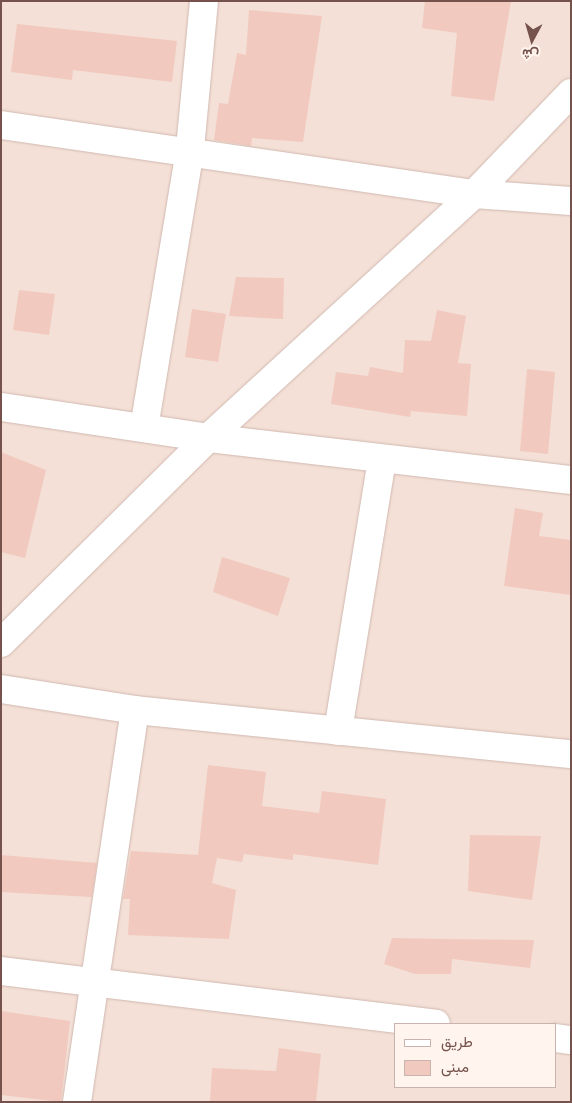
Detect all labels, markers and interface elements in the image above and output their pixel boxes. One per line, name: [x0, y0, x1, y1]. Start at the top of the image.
north arrow: [507, 15, 557, 65]
text: ش: [521, 45, 540, 66]
legend: [394, 1023, 557, 1088]
text: طريق: [441, 1031, 473, 1051]
text: مبنى: [441, 1056, 469, 1076]

